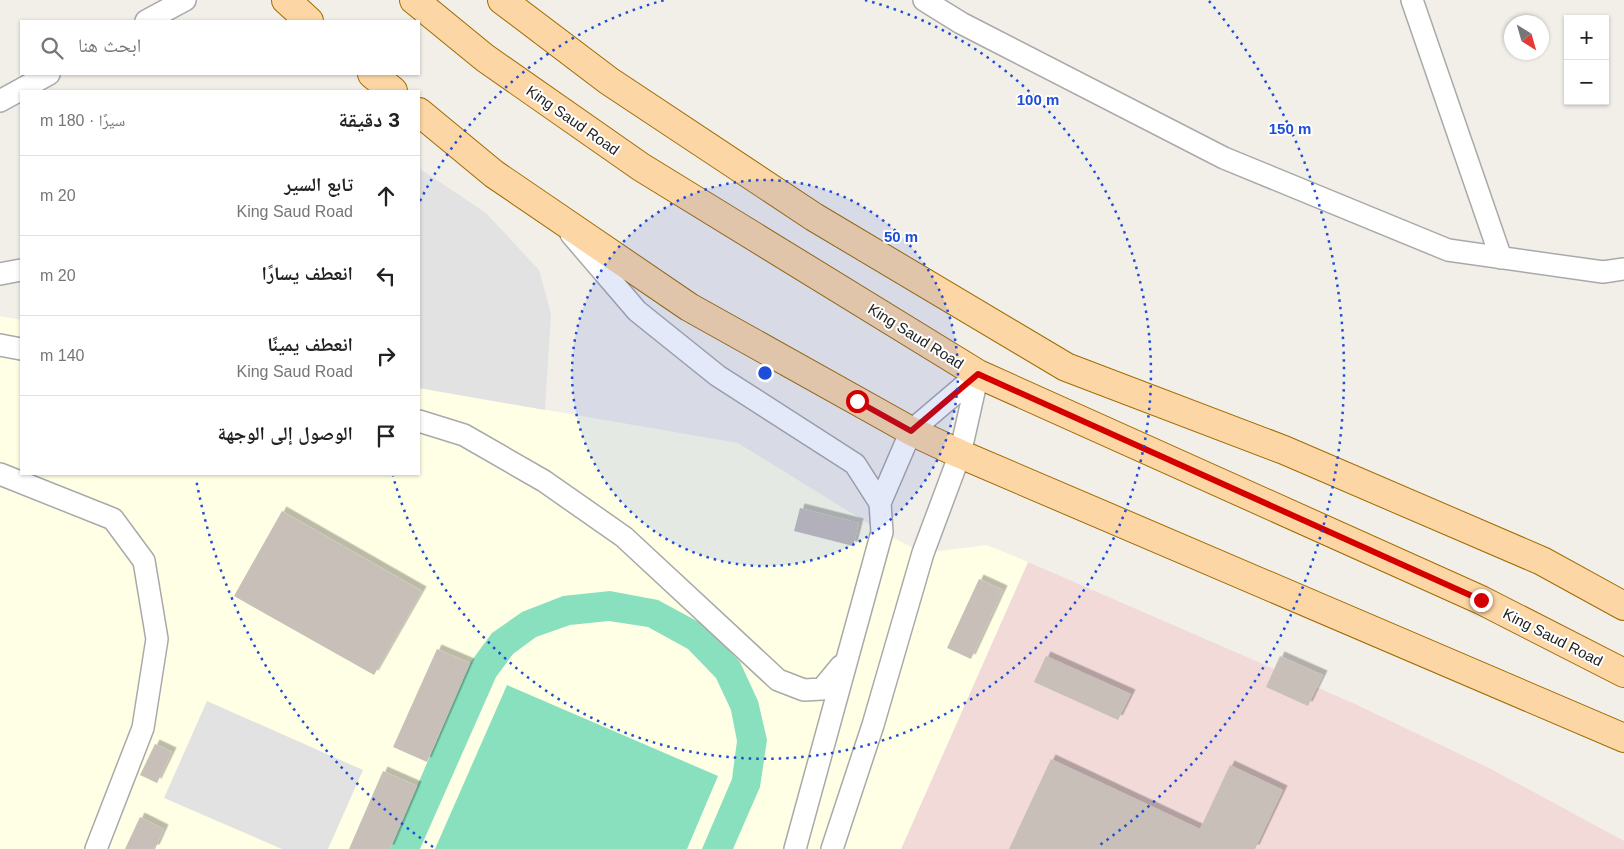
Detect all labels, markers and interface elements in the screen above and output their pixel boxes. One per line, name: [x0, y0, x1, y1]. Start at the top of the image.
north arrow: [1504, 15, 1549, 60]
map controls: [1564, 15, 1609, 105]
button: +: [1564, 15, 1609, 60]
search box: [20, 20, 420, 75]
icon: search: [38, 34, 66, 62]
text: ابحث هنا: [78, 35, 141, 56]
button: −: [1564, 60, 1609, 105]
street label: King Saud Road: [523, 82, 623, 158]
text: 100 m: [1017, 91, 1059, 108]
text: 3 دقيقة: [338, 108, 400, 131]
text: سيرًا · 180 m: [40, 112, 125, 129]
text: 150 m: [1269, 120, 1311, 137]
text: تابع السير: [284, 174, 353, 195]
icon: ahead: [372, 182, 400, 210]
text: 20 m: [40, 187, 76, 204]
text: King Saud Road: [236, 203, 353, 220]
text: 50 m: [884, 228, 918, 245]
icon: left: [372, 262, 400, 290]
text: انعطف يسارًا: [262, 263, 353, 284]
text: 20 m: [40, 267, 76, 284]
street label: King Saud Road: [865, 300, 967, 372]
text: انعطف يمينًا: [267, 334, 353, 355]
icon: right: [372, 342, 400, 370]
text: 140 m: [40, 347, 84, 364]
text: King Saud Road: [236, 363, 353, 380]
centre of rings: [756, 364, 774, 382]
route start: [846, 390, 869, 413]
icon: arrive: [372, 422, 400, 450]
text: الوصول إلى الوجهة: [217, 423, 353, 444]
route end: [1470, 589, 1493, 612]
street label: King Saud Road: [1500, 605, 1606, 669]

